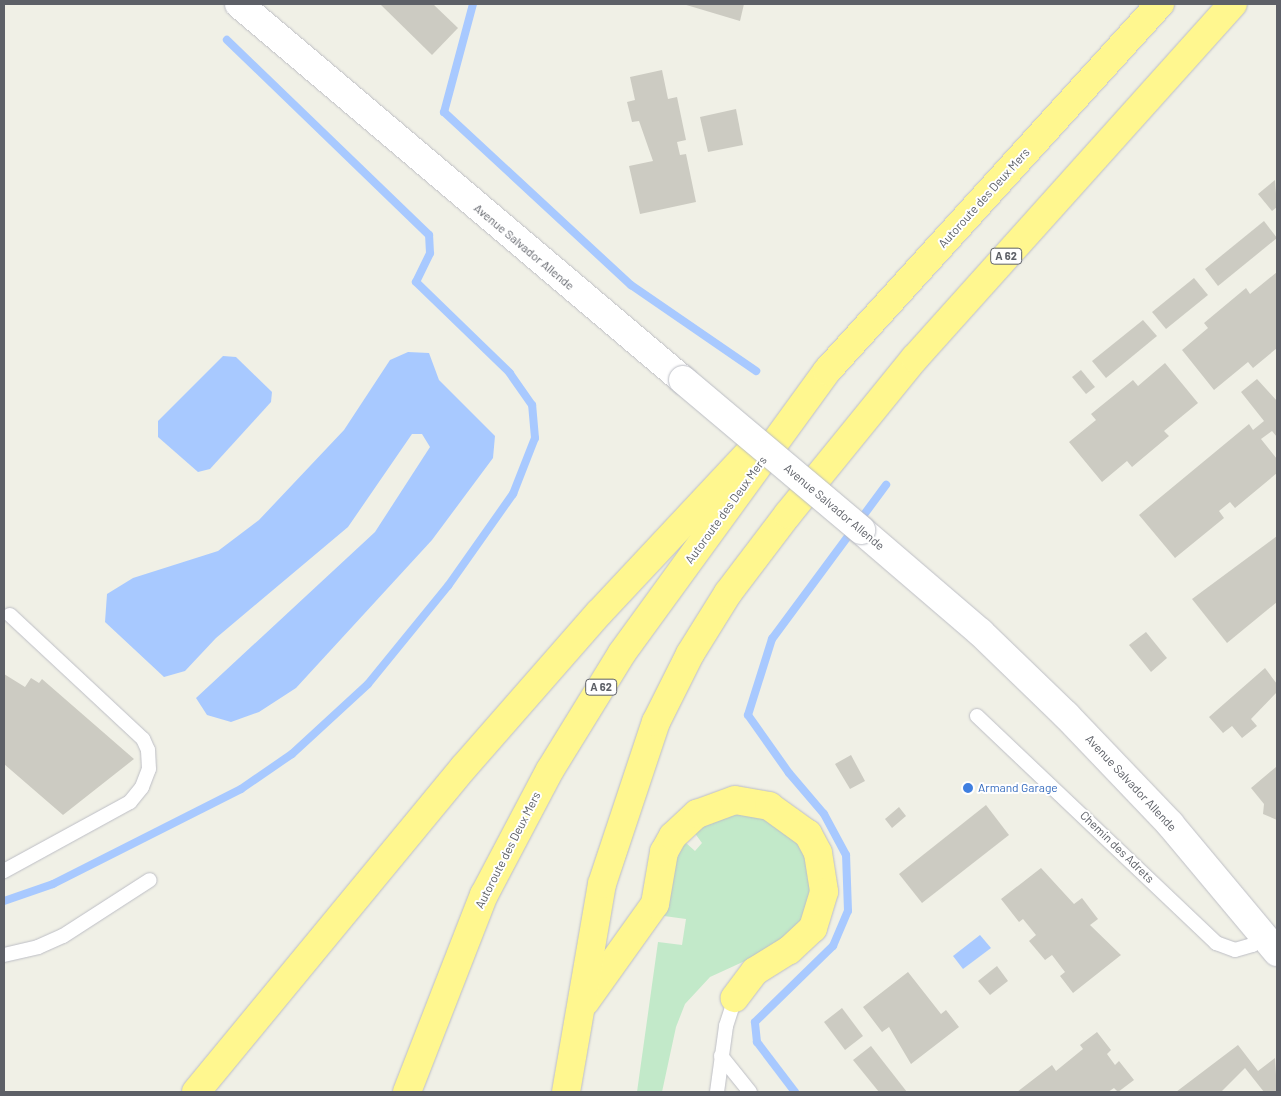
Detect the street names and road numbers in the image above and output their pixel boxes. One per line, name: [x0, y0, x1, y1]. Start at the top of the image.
street label: Autoroute des Deux Mers: [935, 145, 1033, 251]
street label: Avenue Salvador Allende: [471, 201, 577, 293]
road number: A 62: [990, 248, 1022, 264]
street label: Autoroute des Deux Mers: [682, 454, 770, 566]
street label: Avenue Salvador Allende: [781, 461, 887, 553]
road number: A 62: [585, 679, 617, 696]
street label: Avenue Salvador Allende: [1083, 732, 1179, 834]
street label: Autoroute des Deux Mers: [472, 789, 544, 911]
street label: Chemin des Adrets: [1077, 808, 1157, 886]

